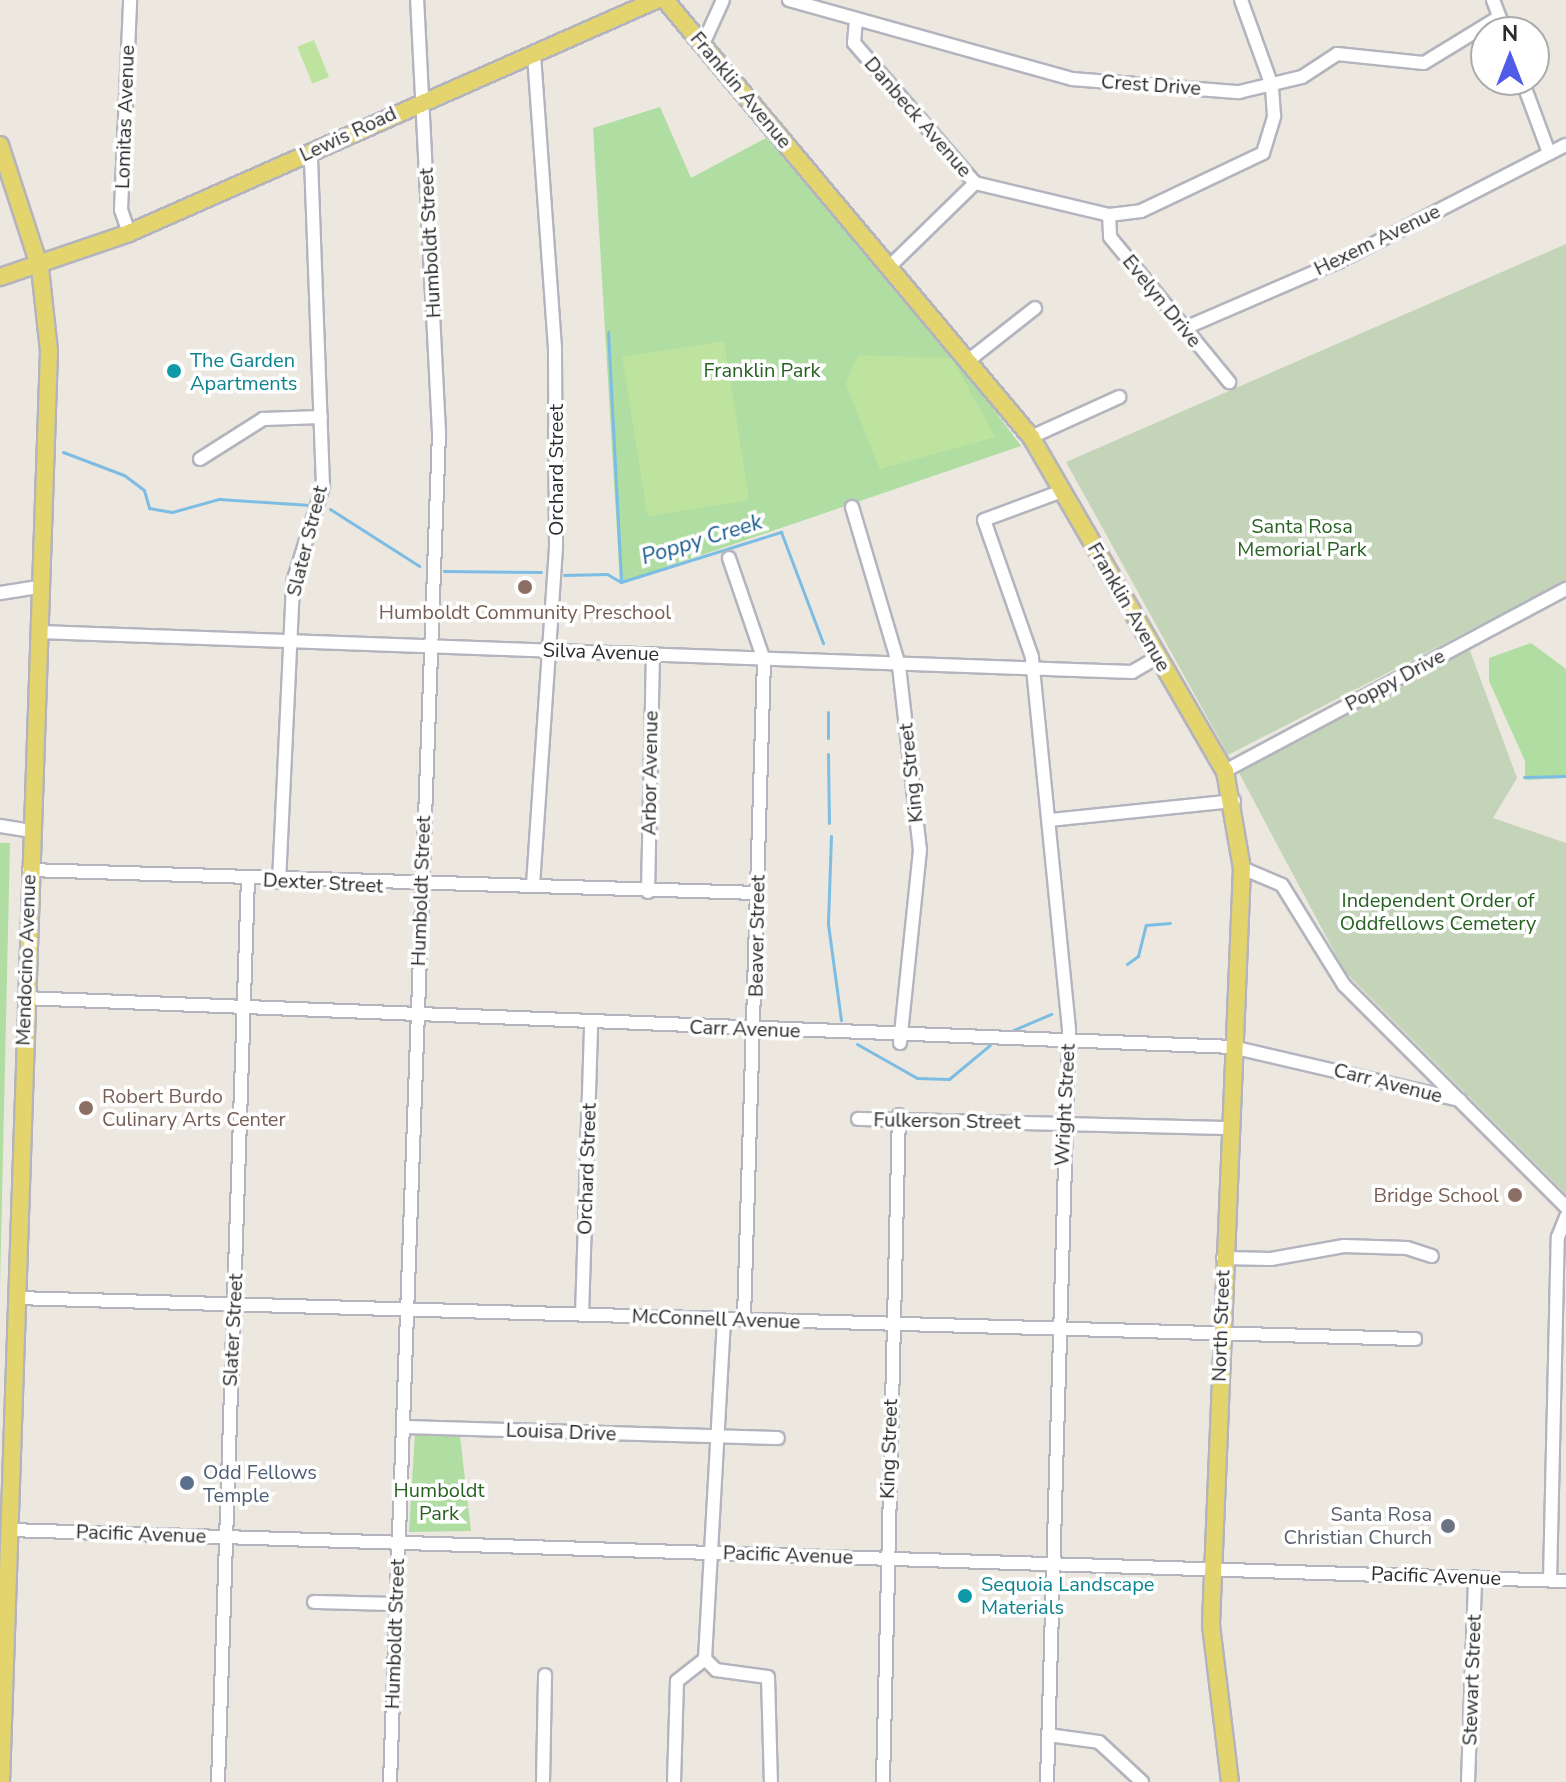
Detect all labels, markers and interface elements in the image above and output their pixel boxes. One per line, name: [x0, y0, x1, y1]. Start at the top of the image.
north arrow: [1470, 16, 1550, 96]
text: N: [1502, 19, 1518, 49]
street label: Franklin Avenue: [685, 27, 797, 153]
street label: Lomitas Avenue: [110, 45, 140, 189]
street label: Danbeck Avenue: [859, 52, 977, 182]
street label: Crest Drive: [1100, 70, 1202, 100]
street label: Lewis Road: [296, 101, 400, 167]
street label: Humboldt Street: [414, 167, 446, 319]
street label: Hexem Avenue: [1310, 199, 1444, 281]
street label: Evelyn Drive: [1117, 250, 1207, 352]
place label: The Garden Apartments: [190, 348, 297, 395]
park label: Franklin Park: [704, 358, 820, 382]
marker: The Garden Apartments: [165, 362, 183, 380]
street label: Orchard Street: [544, 404, 568, 536]
street label: Slater Street: [282, 483, 332, 599]
water label: Poppy Creek: [638, 509, 766, 571]
park label: Santa Rosa Memorial Park: [1237, 515, 1367, 562]
street label: Franklin Avenue: [1082, 538, 1176, 676]
marker: Humboldt Community Preschool: [516, 578, 534, 596]
place label: Humboldt Community Preschool: [379, 600, 671, 624]
street label: Silva Avenue: [542, 638, 660, 666]
street label: Poppy Drive: [1341, 644, 1449, 716]
street label: Arbor Avenue: [637, 710, 663, 836]
street label: King Street: [894, 722, 928, 824]
street label: Humboldt Street: [406, 815, 436, 967]
street label: Dexter Street: [262, 868, 384, 898]
street label: Mendocino Avenue: [11, 874, 41, 1046]
street label: Beaver Street: [744, 875, 770, 997]
park label: Independent Order of Oddfellows Cemetery: [1340, 888, 1536, 935]
street label: Carr Avenue: [689, 1015, 801, 1043]
street label: Wright Street: [1050, 1043, 1080, 1167]
street label: Carr Avenue: [1331, 1058, 1445, 1108]
place label: Robert Burdo Culinary Arts Center: [102, 1084, 286, 1131]
marker: Robert Burdo Culinary Arts Center: [77, 1099, 95, 1117]
street label: Orchard Street: [573, 1103, 601, 1235]
street label: Fulkerson Street: [873, 1108, 1021, 1134]
place label: Bridge School: [1373, 1183, 1499, 1207]
marker: Bridge School: [1506, 1186, 1524, 1204]
street label: North Street: [1207, 1270, 1235, 1382]
street label: Slater Street: [218, 1273, 248, 1387]
street label: McConnell Avenue: [631, 1304, 801, 1334]
street label: King Street: [875, 1399, 903, 1499]
street label: Louisa Drive: [505, 1418, 617, 1446]
place label: Odd Fellows Temple: [203, 1460, 317, 1507]
marker: Odd Fellows Temple: [178, 1474, 196, 1492]
park label: Humboldt Park: [394, 1479, 484, 1526]
place label: Santa Rosa Christian Church: [1283, 1502, 1432, 1549]
marker: Santa Rosa Christian Church: [1439, 1517, 1457, 1535]
street label: Pacific Avenue: [75, 1520, 207, 1548]
street label: Pacific Avenue: [722, 1541, 854, 1569]
street label: Humboldt Street: [380, 1558, 410, 1710]
street label: Pacific Avenue: [1370, 1562, 1502, 1590]
place label: Sequoia Landscape Materials: [981, 1572, 1154, 1619]
marker: Sequoia Landscape Materials: [956, 1587, 974, 1605]
street label: Stewart Street: [1458, 1614, 1486, 1746]

